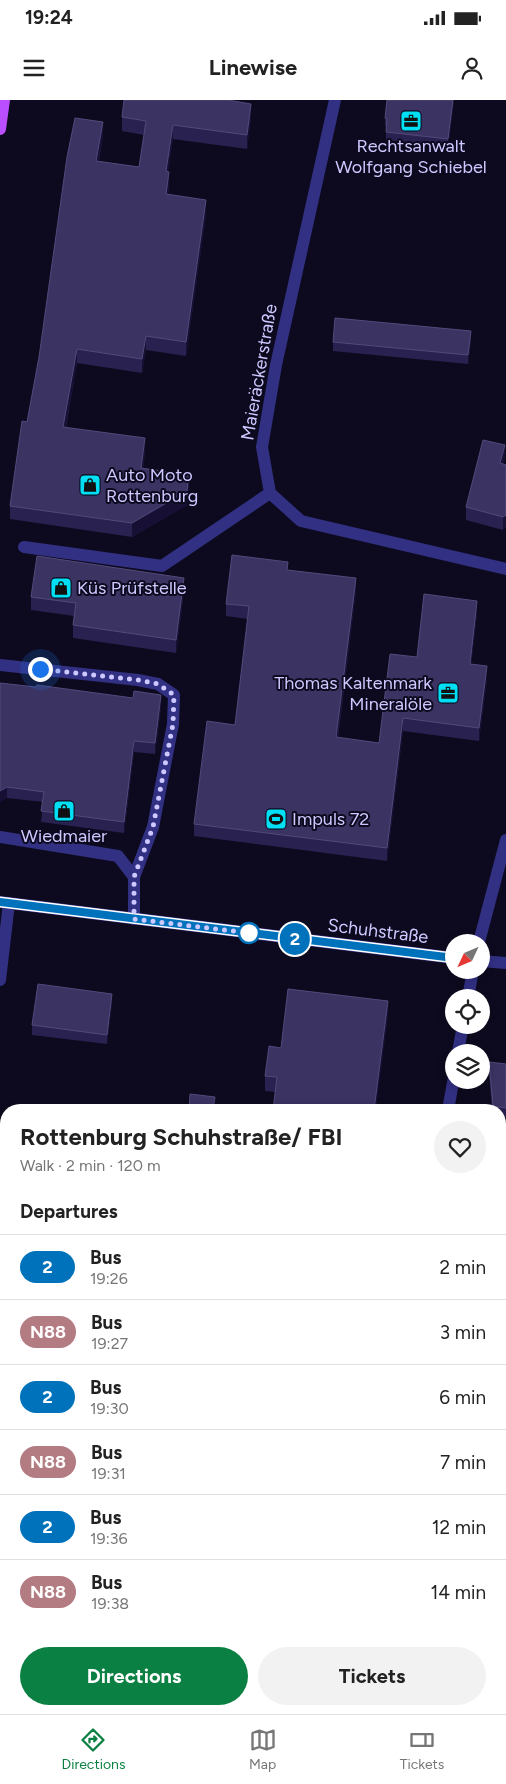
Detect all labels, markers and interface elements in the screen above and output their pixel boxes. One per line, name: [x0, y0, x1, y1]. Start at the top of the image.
text: 19:24: [25, 6, 73, 29]
icon: menu: [20, 54, 48, 82]
text: Linewise: [209, 54, 297, 81]
icon: person: [458, 54, 486, 82]
office icon: Rechtsanwalt Wolfgang Schiebel: [399, 109, 423, 133]
place label: Rechtsanwalt Wolfgang Schiebel: [335, 135, 487, 178]
street label: Maieräckerstraße: [236, 302, 282, 442]
place label: Auto Moto Rottenburg: [106, 464, 198, 507]
shop icon: Auto Moto Rottenburg: [78, 473, 102, 497]
shop icon: Küs Prüfstelle: [49, 576, 73, 600]
place label: Küs Prüfstelle: [77, 577, 187, 599]
your location: [28, 657, 53, 682]
place label: Thomas Kaltenmark Mineralöle: [274, 672, 432, 715]
office icon: Thomas Kaltenmark Mineralöle: [436, 681, 460, 705]
shop icon: Wiedmaier: [52, 799, 76, 823]
sports icon: Impuls 72: [264, 807, 288, 831]
place label: Impuls 72: [292, 808, 369, 830]
place label: Wiedmaier: [21, 825, 107, 847]
street label: Schuhstraße: [326, 914, 430, 948]
unlabelled marker: [238, 922, 260, 944]
line badge: 2: [279, 923, 311, 955]
text: 2: [290, 928, 300, 950]
north arrow: [445, 934, 490, 979]
map controls: [445, 934, 490, 1089]
button: locate: [445, 989, 490, 1034]
button: layers: [445, 1044, 490, 1089]
button: heart: [434, 1121, 486, 1173]
text: Rottenburg Schuhstraße/ FBI: [20, 1122, 342, 1151]
text: Walk · 2 min · 120 m: [20, 1156, 161, 1175]
text: Departures: [20, 1200, 118, 1223]
text: Bus: [90, 1246, 121, 1269]
text: 2: [42, 1256, 53, 1278]
text: 2 min: [440, 1256, 486, 1279]
text: 19:26: [90, 1269, 128, 1288]
text: Bus: [91, 1311, 122, 1334]
text: N88: [30, 1321, 66, 1343]
text: 3 min: [440, 1321, 486, 1344]
text: 19:27: [91, 1334, 128, 1353]
text: Bus: [90, 1376, 121, 1399]
text: 2: [42, 1386, 53, 1408]
text: 6 min: [439, 1386, 486, 1409]
text: 19:30: [90, 1399, 129, 1418]
text: Bus: [91, 1441, 122, 1464]
text: N88: [30, 1451, 66, 1473]
text: 7 min: [440, 1451, 486, 1474]
text: 19:31: [91, 1464, 126, 1483]
text: Bus: [90, 1506, 121, 1529]
text: 2: [42, 1516, 53, 1538]
text: 12 min: [432, 1516, 486, 1539]
text: 19:36: [90, 1529, 127, 1548]
text: Bus: [91, 1571, 122, 1594]
text: N88: [30, 1581, 66, 1603]
text: 14 min: [430, 1581, 486, 1604]
text: 19:38: [91, 1594, 129, 1613]
button: Directions: [20, 1647, 248, 1705]
button: Tickets: [258, 1647, 486, 1705]
tab: Directions: [62, 1726, 125, 1773]
tab: Map: [249, 1726, 277, 1773]
tab: Tickets: [400, 1726, 444, 1773]

